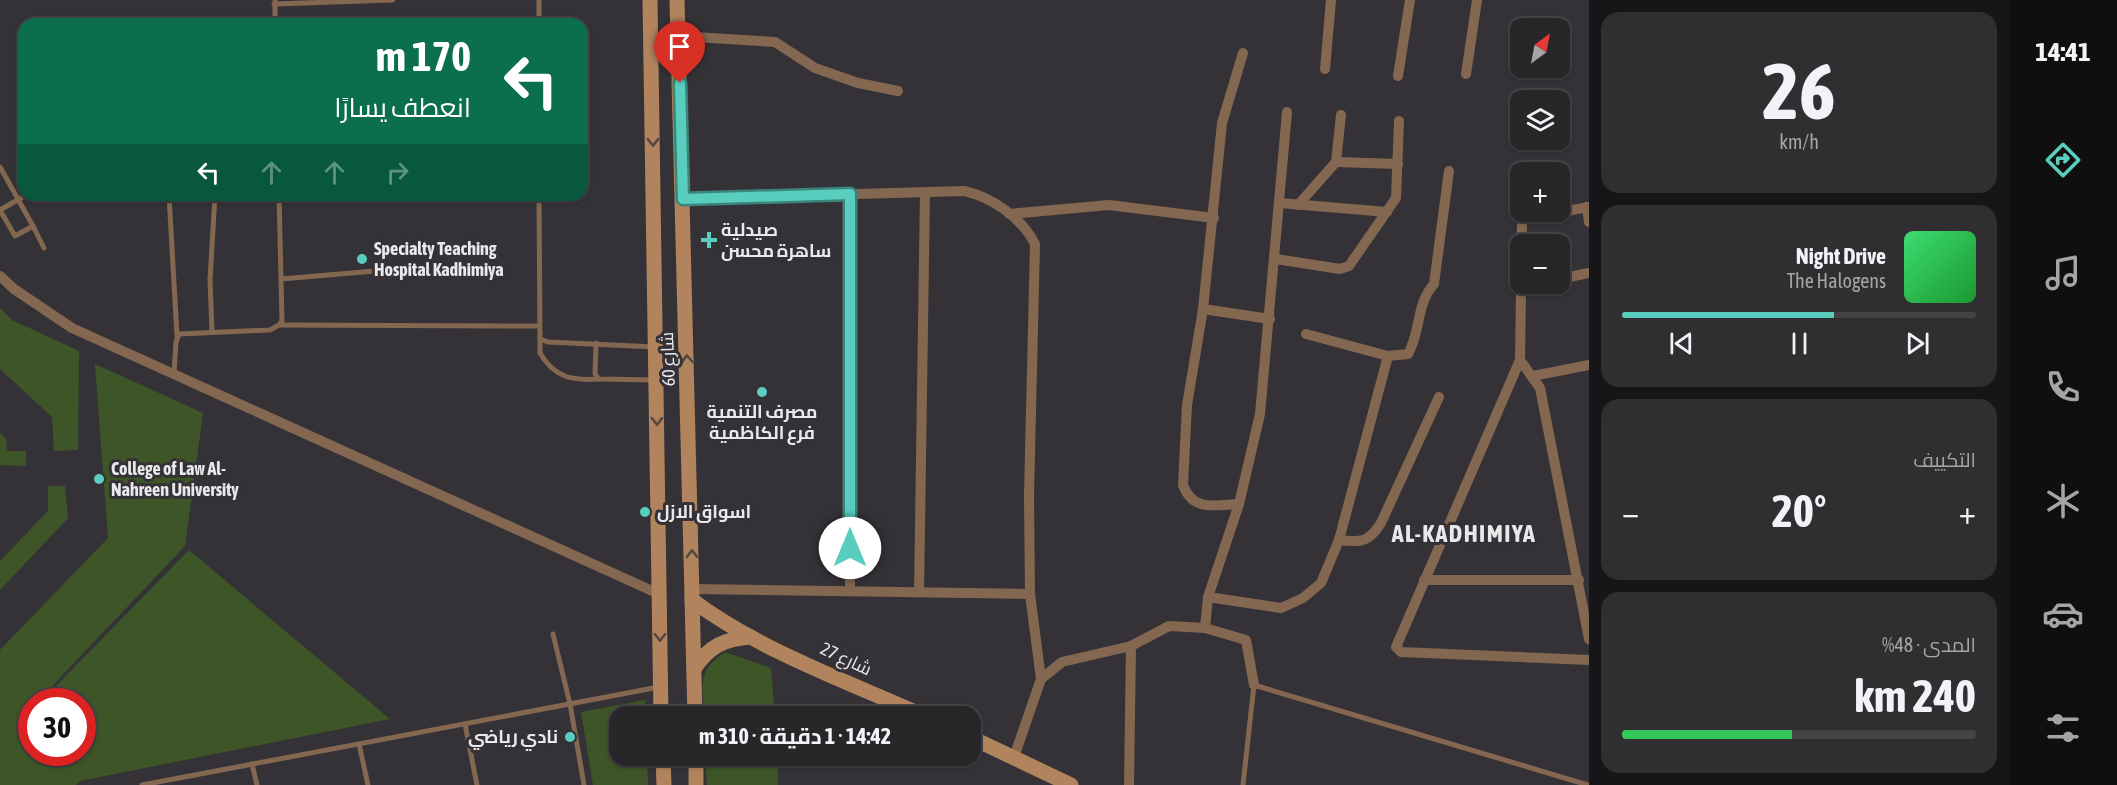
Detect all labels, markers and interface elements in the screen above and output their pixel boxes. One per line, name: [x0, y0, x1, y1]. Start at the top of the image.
north arrow: [1510, 18, 1570, 78]
map controls: [1510, 18, 1570, 294]
pin: [654, 21, 705, 83]
icon: arrive: [663, 30, 696, 63]
text: 170 m: [376, 32, 471, 80]
text: 14:41: [2035, 36, 2091, 67]
icon: left: [492, 42, 570, 120]
text: 26: [1762, 46, 1836, 136]
button: layers: [1510, 90, 1570, 150]
text: انعطف يسارًا: [334, 92, 471, 123]
text: km/h: [1779, 130, 1819, 153]
one-way arrow: [646, 138, 659, 147]
icon: directions: [2042, 139, 2084, 181]
icon: left: [192, 156, 225, 189]
icon: ahead: [255, 156, 288, 189]
icon: ahead: [318, 156, 351, 189]
icon: right: [381, 156, 414, 189]
button: +: [1510, 162, 1570, 222]
place label: صيدلية ساهرة محسن: [721, 219, 831, 262]
marker: صيدلية ساهرة محسن: [702, 233, 716, 247]
button: −: [1510, 234, 1570, 294]
place label: Specialty Teaching Hospital Kadhimiya: [374, 238, 504, 280]
text: Night Drive: [1796, 243, 1886, 269]
marker: Specialty Teaching Hospital Kadhimiya: [355, 252, 369, 266]
icon: music: [2042, 252, 2084, 294]
text: The Halogens: [1787, 269, 1886, 292]
icon: previous: [1665, 327, 1698, 360]
icon: pause: [1783, 327, 1816, 360]
icon: next: [1901, 327, 1934, 360]
street label: شارع 60: [656, 331, 681, 387]
one-way arrow: [681, 354, 694, 363]
icon: phone: [2042, 366, 2084, 408]
marker: مصرف التنمية فرع الكاظمية: [755, 385, 769, 399]
place label: مصرف التنمية فرع الكاظمية: [706, 401, 818, 445]
one-way arrow: [651, 417, 663, 426]
text: التكييف: [1913, 448, 1976, 471]
place label: College of Law Al- Nahreen University: [111, 458, 239, 500]
marker: College of Law Al- Nahreen University: [92, 472, 106, 486]
icon: climate: [2042, 480, 2084, 522]
text: 20°: [1772, 485, 1826, 537]
text: −: [1622, 493, 1639, 531]
text: +: [1959, 493, 1976, 531]
place label: اسواق الازل: [657, 501, 751, 523]
marker: اسواق الازل: [638, 505, 652, 519]
position arrow: [818, 516, 882, 580]
district label: AL-KADHIMIYA: [1391, 520, 1536, 547]
one-way arrow: [686, 549, 698, 558]
icon: car: [2042, 593, 2084, 635]
one-way arrow: [654, 633, 666, 642]
text: المدى · 48%: [1882, 633, 1976, 656]
street label: شارع 27: [816, 638, 875, 681]
text: 240 km: [1854, 670, 1976, 722]
speed limit sign: 30: [18, 688, 96, 766]
icon: filters: [2042, 707, 2084, 749]
text: 14:42 · 1 دقيقة · 310 m: [699, 723, 891, 749]
place label: نادي رياضي: [468, 726, 558, 751]
marker: نادي رياضي: [563, 730, 577, 744]

